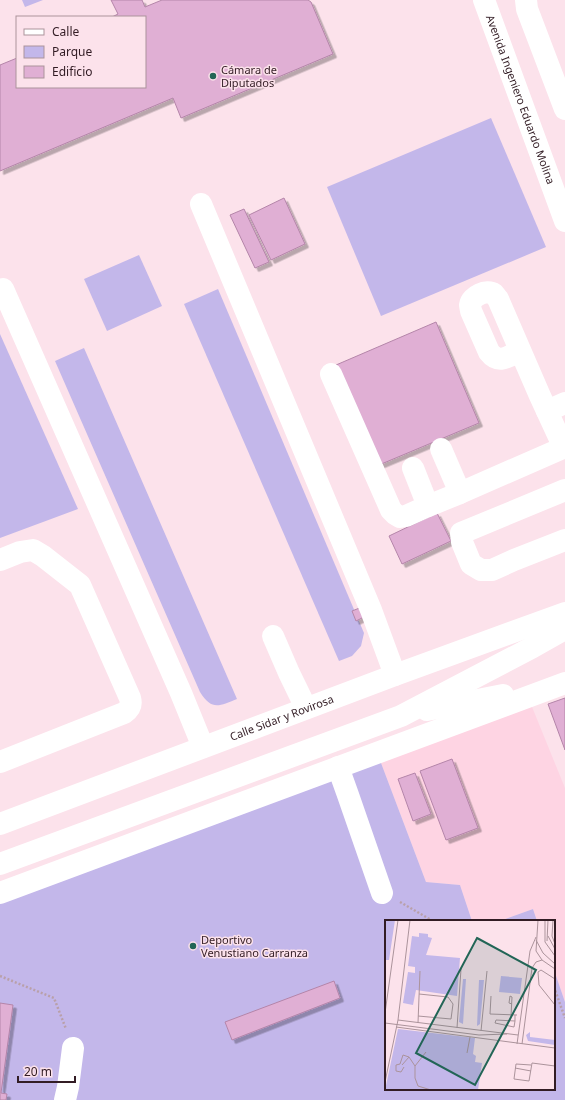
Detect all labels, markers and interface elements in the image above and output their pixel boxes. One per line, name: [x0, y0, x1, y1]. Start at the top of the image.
street label: Avenida Ingeniero Eduardo Molina: [483, 13, 559, 186]
legend: [16, 16, 146, 88]
text: Calle: [52, 23, 80, 40]
text: Parque: [52, 43, 93, 60]
place label: Cámara de Diputados: [221, 62, 277, 90]
text: Edificio: [52, 63, 93, 80]
marker: Cámara de Diputados: [208, 71, 218, 81]
street label: Calle Sidar y Rovirosa: [227, 691, 335, 744]
inset map: [385, 920, 555, 1090]
place label: Deportivo Venustiano Carranza: [201, 932, 308, 960]
marker: Deportivo Venustiano Carranza: [188, 941, 198, 951]
scale bar: [18, 1058, 75, 1084]
text: 20 m: [24, 1063, 52, 1080]

